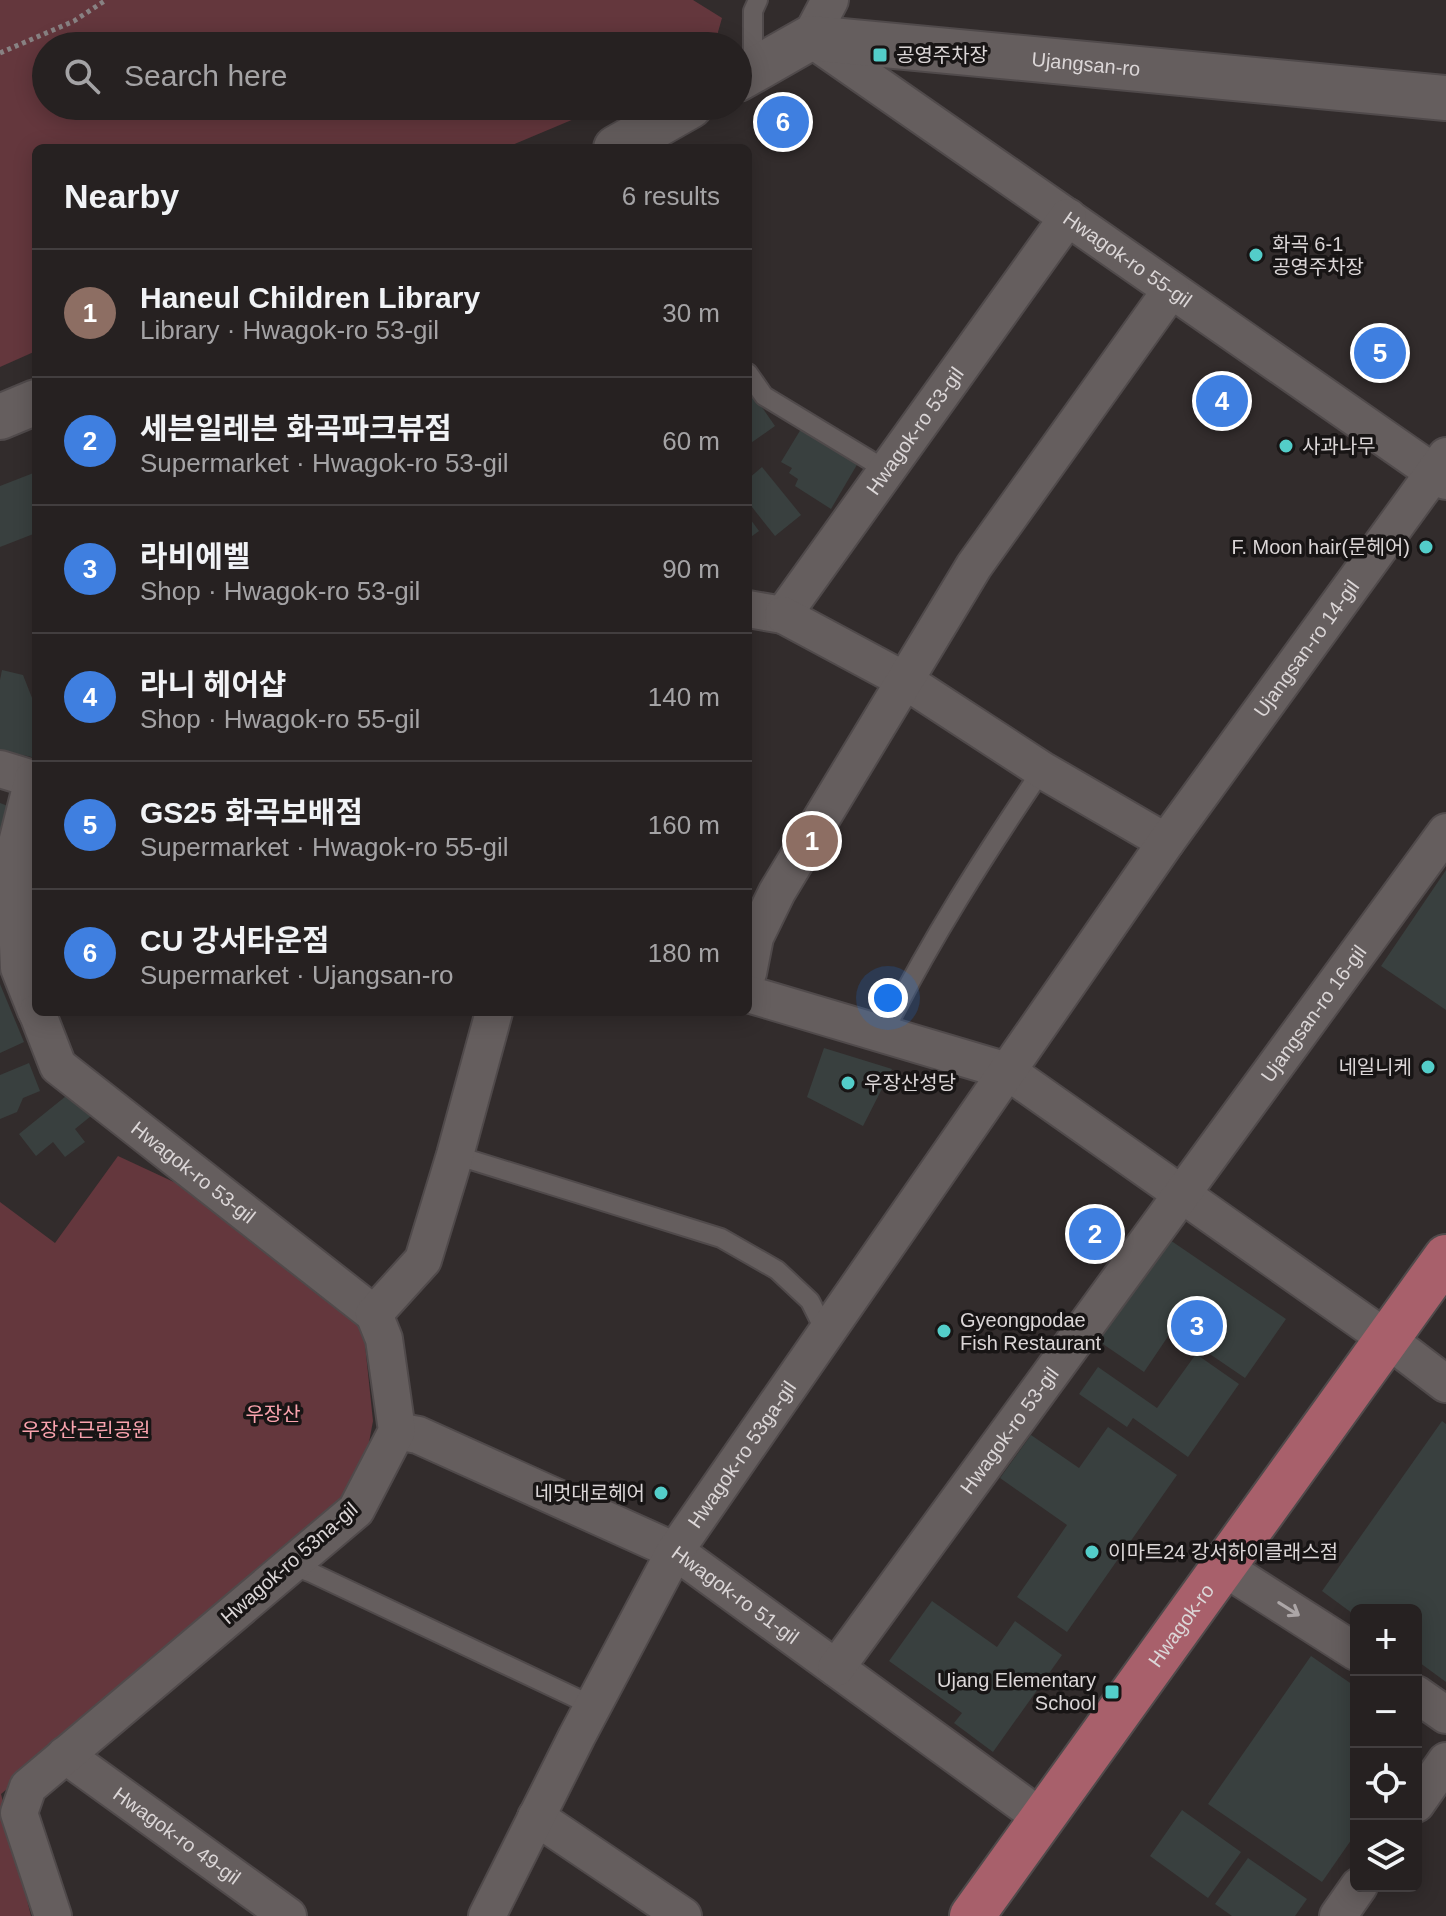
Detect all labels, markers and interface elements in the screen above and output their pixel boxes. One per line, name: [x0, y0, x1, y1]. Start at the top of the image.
search box: [32, 32, 752, 120]
place label: 공영주차장: [896, 44, 988, 66]
marker: 공영주차장: [871, 46, 889, 64]
street label: Ujangsan-ro: [1031, 48, 1141, 80]
icon: search: [60, 54, 104, 98]
text: Search here: [124, 59, 287, 92]
pin: 6: [757, 92, 809, 152]
text: Nearby: [64, 177, 179, 215]
text: 6 results: [622, 181, 720, 211]
street label: Hwagok-ro 55-gil: [1059, 207, 1196, 311]
place label: 화곡 6-1 공영주차장: [1272, 233, 1364, 278]
marker: 화곡 6-1 공영주차장: [1247, 246, 1265, 264]
text: Haneul Children Library: [140, 281, 480, 314]
text: 1: [83, 298, 97, 328]
text: 30 m: [662, 298, 720, 328]
text: Library · Hwagok-ro 53-gil: [140, 315, 439, 345]
pin: 5: [1354, 323, 1406, 383]
street label: Hwagok-ro 53-gil: [862, 363, 968, 499]
pin: 4: [1196, 371, 1248, 431]
text: 세븐일레븐 화곡파크뷰점: [140, 412, 452, 445]
text: 2: [83, 426, 97, 456]
text: 60 m: [662, 426, 720, 456]
place label: 사과나무: [1302, 435, 1376, 457]
marker: 사과나무: [1277, 437, 1295, 455]
text: Supermarket · Hwagok-ro 53-gil: [140, 448, 508, 478]
place label: F. Moon hair(문헤어): [1231, 536, 1410, 558]
marker: F. Moon hair(문헤어): [1417, 538, 1435, 556]
text: 라비에벨: [140, 540, 250, 573]
text: 3: [83, 554, 97, 584]
text: 90 m: [662, 554, 720, 584]
text: Shop · Hwagok-ro 53-gil: [140, 576, 420, 606]
street label: Ujangsan-ro 14-gil: [1249, 576, 1363, 721]
text: 라니 헤어샵: [140, 668, 286, 701]
text: 4: [83, 682, 97, 712]
text: 140 m: [648, 682, 720, 712]
text: Shop · Hwagok-ro 55-gil: [140, 704, 420, 734]
text: GS25 화곡보배점: [140, 796, 363, 829]
text: 5: [83, 810, 97, 840]
text: 160 m: [648, 810, 720, 840]
pin: 1: [786, 811, 838, 871]
text: Supermarket · Hwagok-ro 55-gil: [140, 832, 508, 862]
text: CU 강서타운점: [140, 924, 330, 957]
text: 6: [83, 938, 97, 968]
text: 180 m: [648, 938, 720, 968]
street label: Ujangsan-ro 16-gil: [1256, 941, 1371, 1086]
text: Supermarket · Ujangsan-ro: [140, 960, 454, 990]
your location: [868, 978, 908, 1018]
place label: 네일니케: [1338, 1056, 1412, 1078]
marker: 네일니케: [1419, 1058, 1437, 1076]
place label: 우장산성당: [864, 1072, 956, 1094]
marker: 우장산성당: [839, 1074, 857, 1092]
street label: Hwagok-ro 53-gil: [127, 1117, 260, 1228]
pin: 2: [1069, 1204, 1121, 1264]
pin: 3: [1171, 1296, 1223, 1356]
place label: Gyeongpodae Fish Restaurant: [960, 1309, 1102, 1354]
marker: Gyeongpodae Fish Restaurant: [935, 1322, 953, 1340]
street label: Hwagok-ro 53-gil: [956, 1363, 1063, 1498]
street label: Hwagok-ro 53ga-gil: [683, 1377, 800, 1532]
park label: 우장산: [245, 1403, 301, 1425]
park label: 우장산근린공원: [22, 1419, 150, 1441]
place label: 네멋대로헤어: [535, 1482, 645, 1504]
marker: 네멋대로헤어: [652, 1484, 670, 1502]
street label: Hwagok-ro 53na-gil: [216, 1498, 362, 1628]
place label: 이마트24 강서하이클래스점: [1108, 1541, 1338, 1563]
street label: Hwagok-ro 51-gil: [668, 1542, 803, 1648]
marker: 이마트24 강서하이클래스점: [1083, 1543, 1101, 1561]
street label: Hwagok-ro: [1144, 1580, 1218, 1671]
one-way arrow: [1277, 1601, 1300, 1617]
map controls: [1350, 1604, 1422, 1892]
button: +: [1350, 1604, 1422, 1676]
place label: Ujang Elementary School: [937, 1669, 1096, 1714]
button: −: [1350, 1676, 1422, 1748]
marker: Ujang Elementary School: [1103, 1683, 1121, 1701]
button: locate: [1350, 1748, 1422, 1820]
street label: Hwagok-ro 49-gil: [109, 1783, 245, 1889]
button: layers: [1350, 1820, 1422, 1892]

